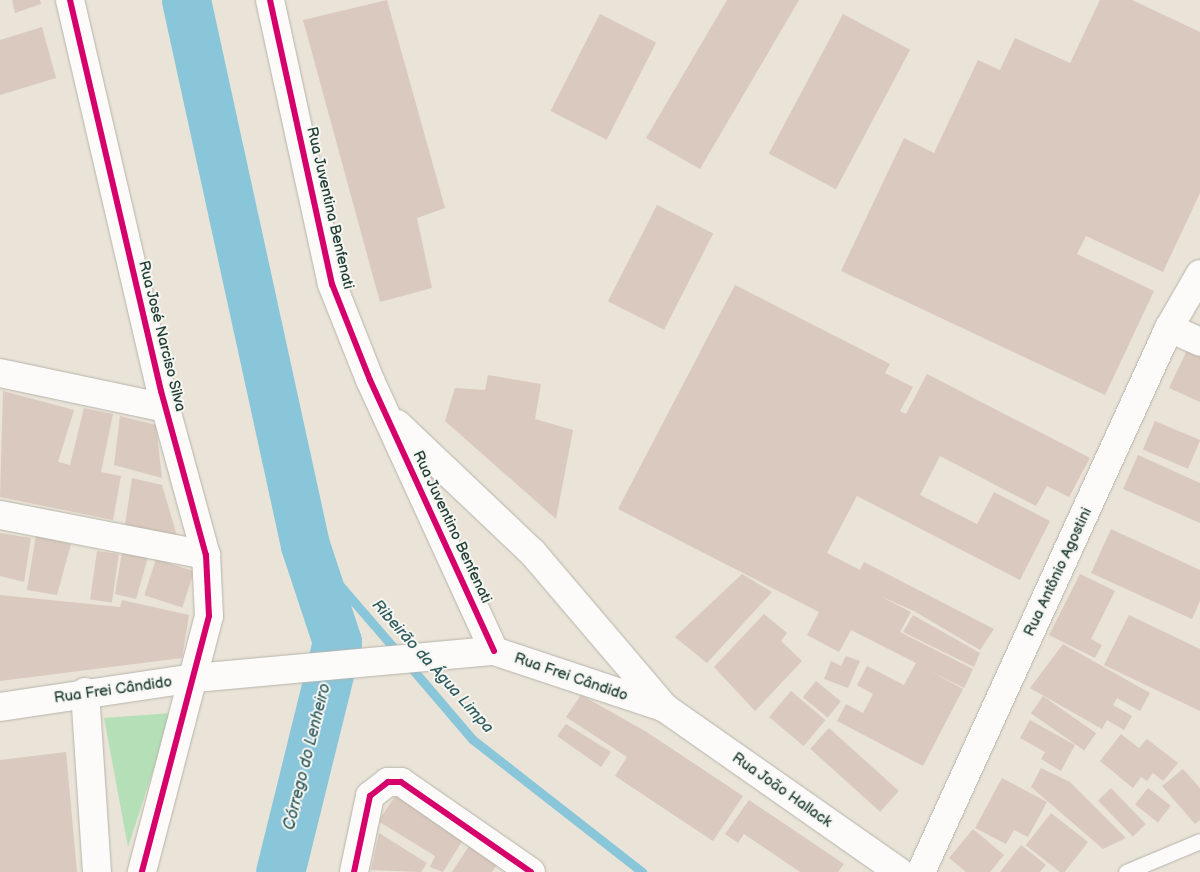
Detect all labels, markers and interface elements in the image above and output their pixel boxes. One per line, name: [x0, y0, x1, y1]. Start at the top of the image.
street label: Rua Juventina Benfenati: [302, 125, 358, 291]
street label: Rua José Narciso Silva: [134, 258, 190, 414]
street label: Rua Juventino Benfenati: [409, 448, 495, 606]
street label: Rua Antônio Agostini: [1020, 505, 1096, 639]
water label: Ribeirão da Água Limpa: [367, 596, 497, 738]
street label: Rua Frei Cândido: [512, 649, 630, 705]
street label: Rua Frei Cândido: [53, 673, 173, 707]
water label: Córrego do Lenheiro: [280, 682, 336, 832]
street label: Rua João Hallack: [728, 749, 836, 831]

